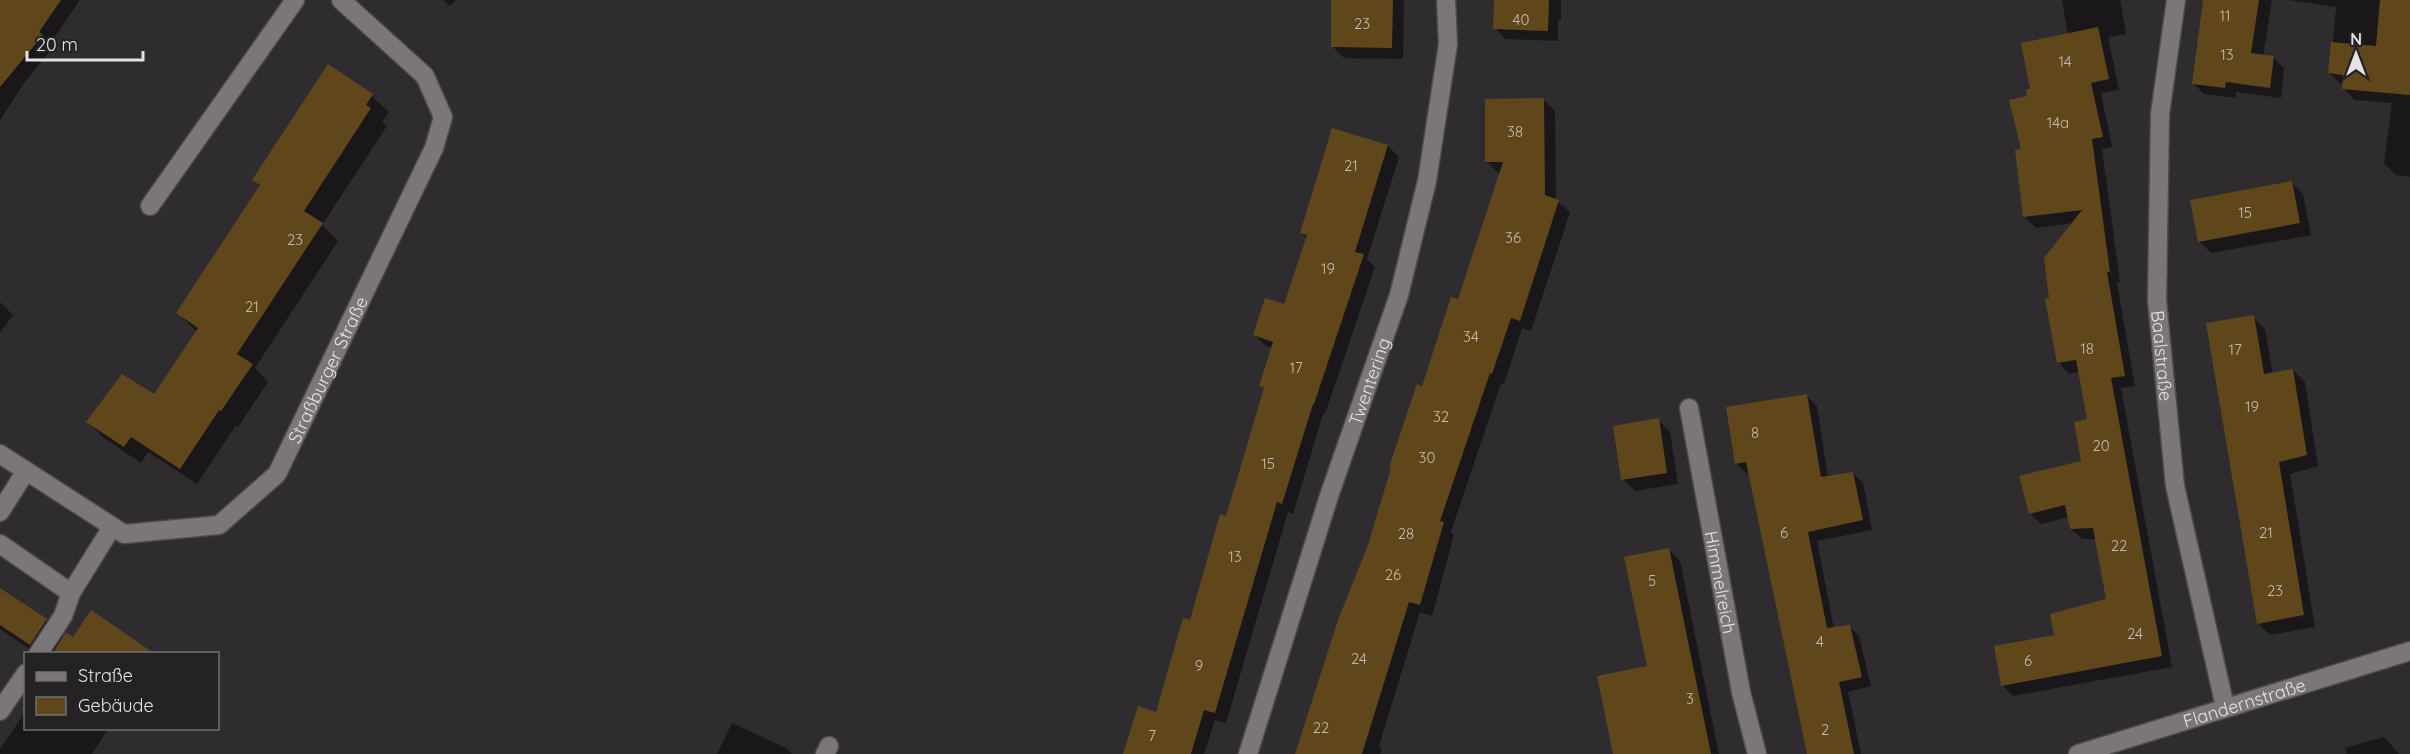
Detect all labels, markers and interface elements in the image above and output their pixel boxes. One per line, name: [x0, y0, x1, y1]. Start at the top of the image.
house number: 11: [2219, 6, 2231, 25]
house number: 40: [1513, 10, 1529, 29]
house number: 23: [1354, 14, 1370, 33]
scale bar: [27, 24, 142, 62]
north arrow: [2326, 24, 2386, 84]
text: N: [2350, 29, 2362, 49]
text: 20 m: [36, 33, 78, 56]
house number: 13: [2220, 45, 2234, 64]
house number: 14: [2058, 52, 2072, 71]
house number: 14a: [2047, 113, 2069, 132]
house number: 38: [1507, 122, 1523, 141]
house number: 21: [1344, 156, 1358, 175]
house number: 15: [2238, 203, 2252, 222]
house number: 36: [1505, 228, 1521, 247]
house number: 23: [287, 230, 303, 249]
house number: 19: [1321, 259, 1335, 278]
street label: Straßburger Straße: [282, 292, 372, 447]
house number: 21: [245, 297, 259, 316]
street label: Baalstraße: [2147, 309, 2178, 402]
house number: 34: [1463, 327, 1479, 346]
street label: Twentering: [1343, 334, 1395, 428]
house number: 18: [2080, 339, 2094, 358]
house number: 17: [2228, 340, 2242, 359]
house number: 17: [1289, 358, 1303, 377]
house number: 19: [2245, 397, 2259, 416]
house number: 32: [1433, 407, 1449, 426]
house number: 8: [1751, 423, 1759, 442]
house number: 20: [2092, 436, 2110, 455]
house number: 30: [1419, 448, 1435, 467]
house number: 15: [1261, 454, 1275, 473]
house number: 6: [1780, 523, 1788, 542]
house number: 21: [2259, 523, 2273, 542]
house number: 28: [1398, 524, 1414, 543]
street label: Himmelreich: [1700, 529, 1742, 635]
house number: 22: [2111, 536, 2127, 555]
house number: 13: [1228, 547, 1242, 566]
house number: 26: [1385, 565, 1401, 584]
house number: 5: [1648, 571, 1656, 590]
house number: 23: [2267, 581, 2283, 600]
house number: 24: [2127, 624, 2143, 643]
house number: 4: [1816, 632, 1824, 651]
house number: 24: [1351, 649, 1367, 668]
house number: 6: [2024, 651, 2032, 670]
legend: [24, 652, 219, 730]
house number: 9: [1195, 656, 1203, 675]
text: Straße: [78, 664, 133, 687]
street label: Flandernstraße: [2180, 673, 2308, 732]
house number: 3: [1686, 689, 1694, 708]
text: Gebäude: [78, 694, 154, 717]
house number: 22: [1313, 718, 1329, 737]
house number: 2: [1821, 720, 1829, 739]
house number: 7: [1148, 726, 1156, 745]

